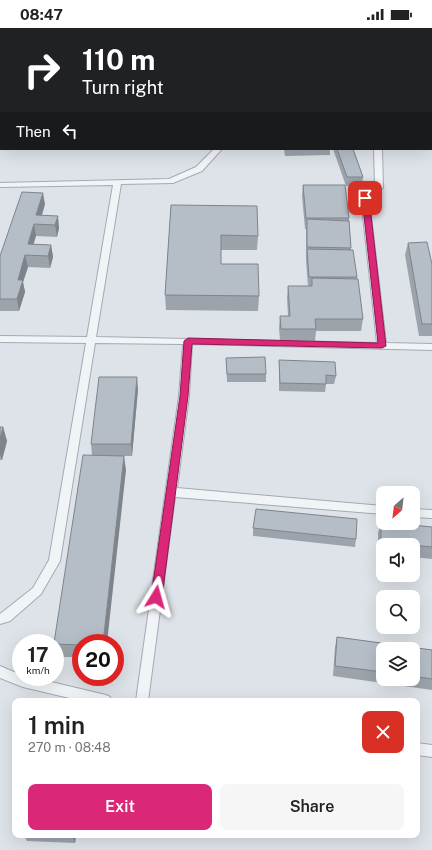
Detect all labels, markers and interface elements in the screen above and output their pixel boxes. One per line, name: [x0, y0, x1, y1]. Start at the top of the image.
text: 08:47: [20, 6, 63, 23]
text: 110 m: [82, 43, 155, 76]
icon: right: [16, 44, 68, 96]
text: Turn right: [82, 77, 164, 98]
icon: left: [59, 120, 81, 142]
text: Then: [16, 123, 51, 140]
pin: [348, 181, 382, 215]
icon: arrive: [354, 187, 376, 209]
north arrow: [376, 486, 420, 530]
map controls: [376, 486, 420, 686]
button: sound: [376, 538, 420, 582]
position arrow: [135, 576, 177, 618]
button: search: [376, 590, 420, 634]
speed limit sign: 20: [72, 634, 124, 686]
button: layers: [376, 642, 420, 686]
text: 17: [27, 643, 49, 667]
text: km/h: [26, 664, 50, 676]
text: 1 min: [28, 711, 85, 739]
button: close: [362, 711, 404, 753]
text: 270 m · 08:48: [28, 740, 111, 755]
button: Exit: [28, 784, 212, 830]
button: Share: [220, 784, 404, 830]

